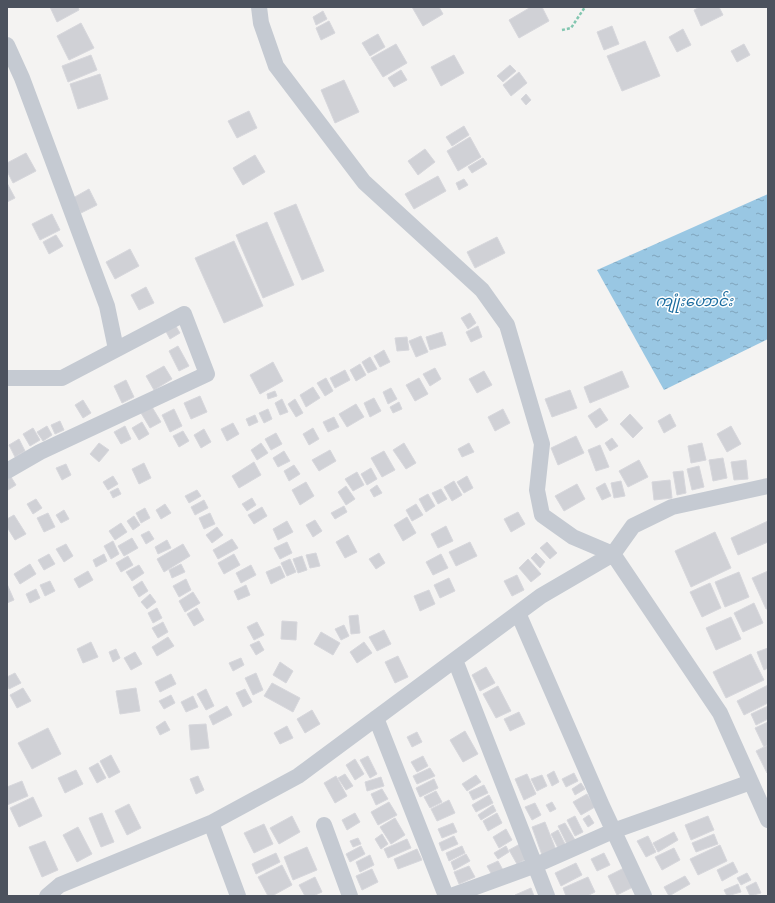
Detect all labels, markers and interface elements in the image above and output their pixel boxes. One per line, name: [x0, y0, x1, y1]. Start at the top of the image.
water label: ကျုံးဟောင်း: [655, 290, 734, 313]

